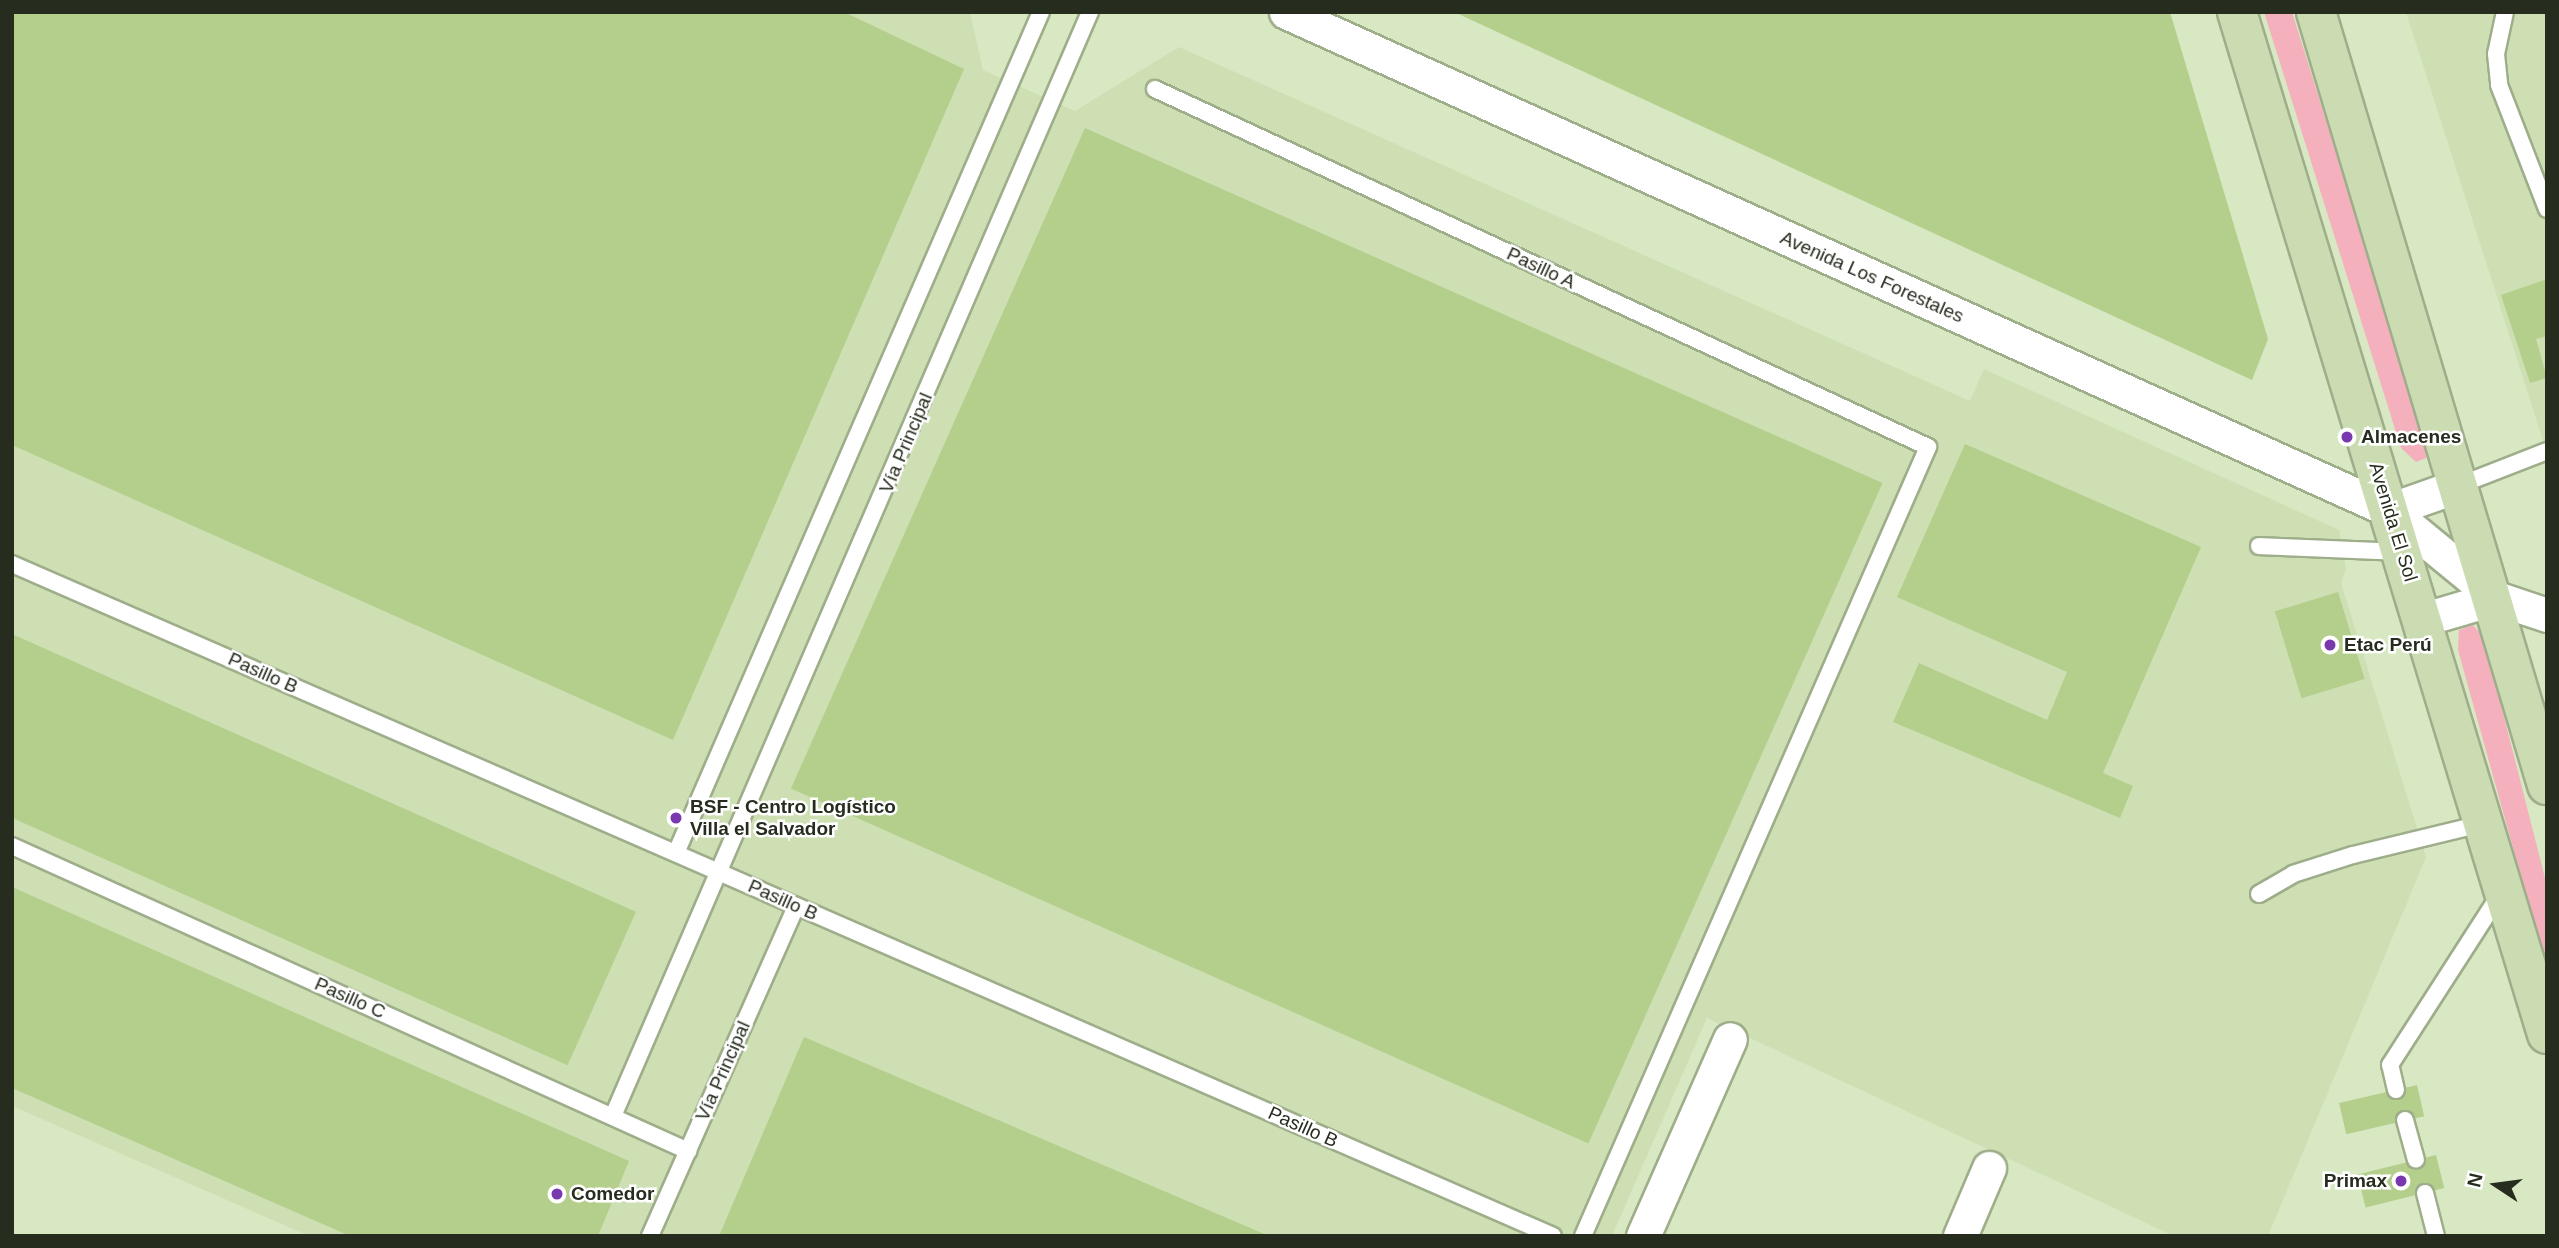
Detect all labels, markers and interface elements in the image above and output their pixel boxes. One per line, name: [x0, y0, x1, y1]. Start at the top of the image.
street label: Avenida Los Forestales: [1777, 226, 1967, 328]
street label: Pasillo A: [1503, 242, 1579, 294]
street label: Vía Principal: [875, 389, 937, 497]
place label: Almacenes: [2361, 426, 2461, 448]
marker: Almacenes: [2339, 429, 2355, 445]
street label: Avenida El Sol: [2364, 460, 2422, 584]
place label: Etac Perú: [2344, 634, 2432, 656]
marker: Etac Perú: [2322, 637, 2338, 653]
street label: Pasillo B: [225, 648, 301, 698]
place label: BSF - Centro Logístico Villa el Salvador: [690, 796, 896, 840]
marker: BSF - Centro Logístico Villa el Salvador: [668, 810, 684, 826]
street label: Pasillo B: [745, 875, 821, 925]
street label: Pasillo C: [311, 972, 389, 1024]
street label: Vía Principal: [691, 1018, 755, 1124]
street label: Pasillo B: [1265, 1102, 1341, 1152]
north arrow: [2461, 1150, 2531, 1220]
place label: Primax: [2324, 1170, 2387, 1192]
text: N: [2463, 1171, 2487, 1189]
marker: Primax: [2393, 1173, 2409, 1189]
place label: Comedor: [571, 1183, 654, 1205]
marker: Comedor: [549, 1186, 565, 1202]

